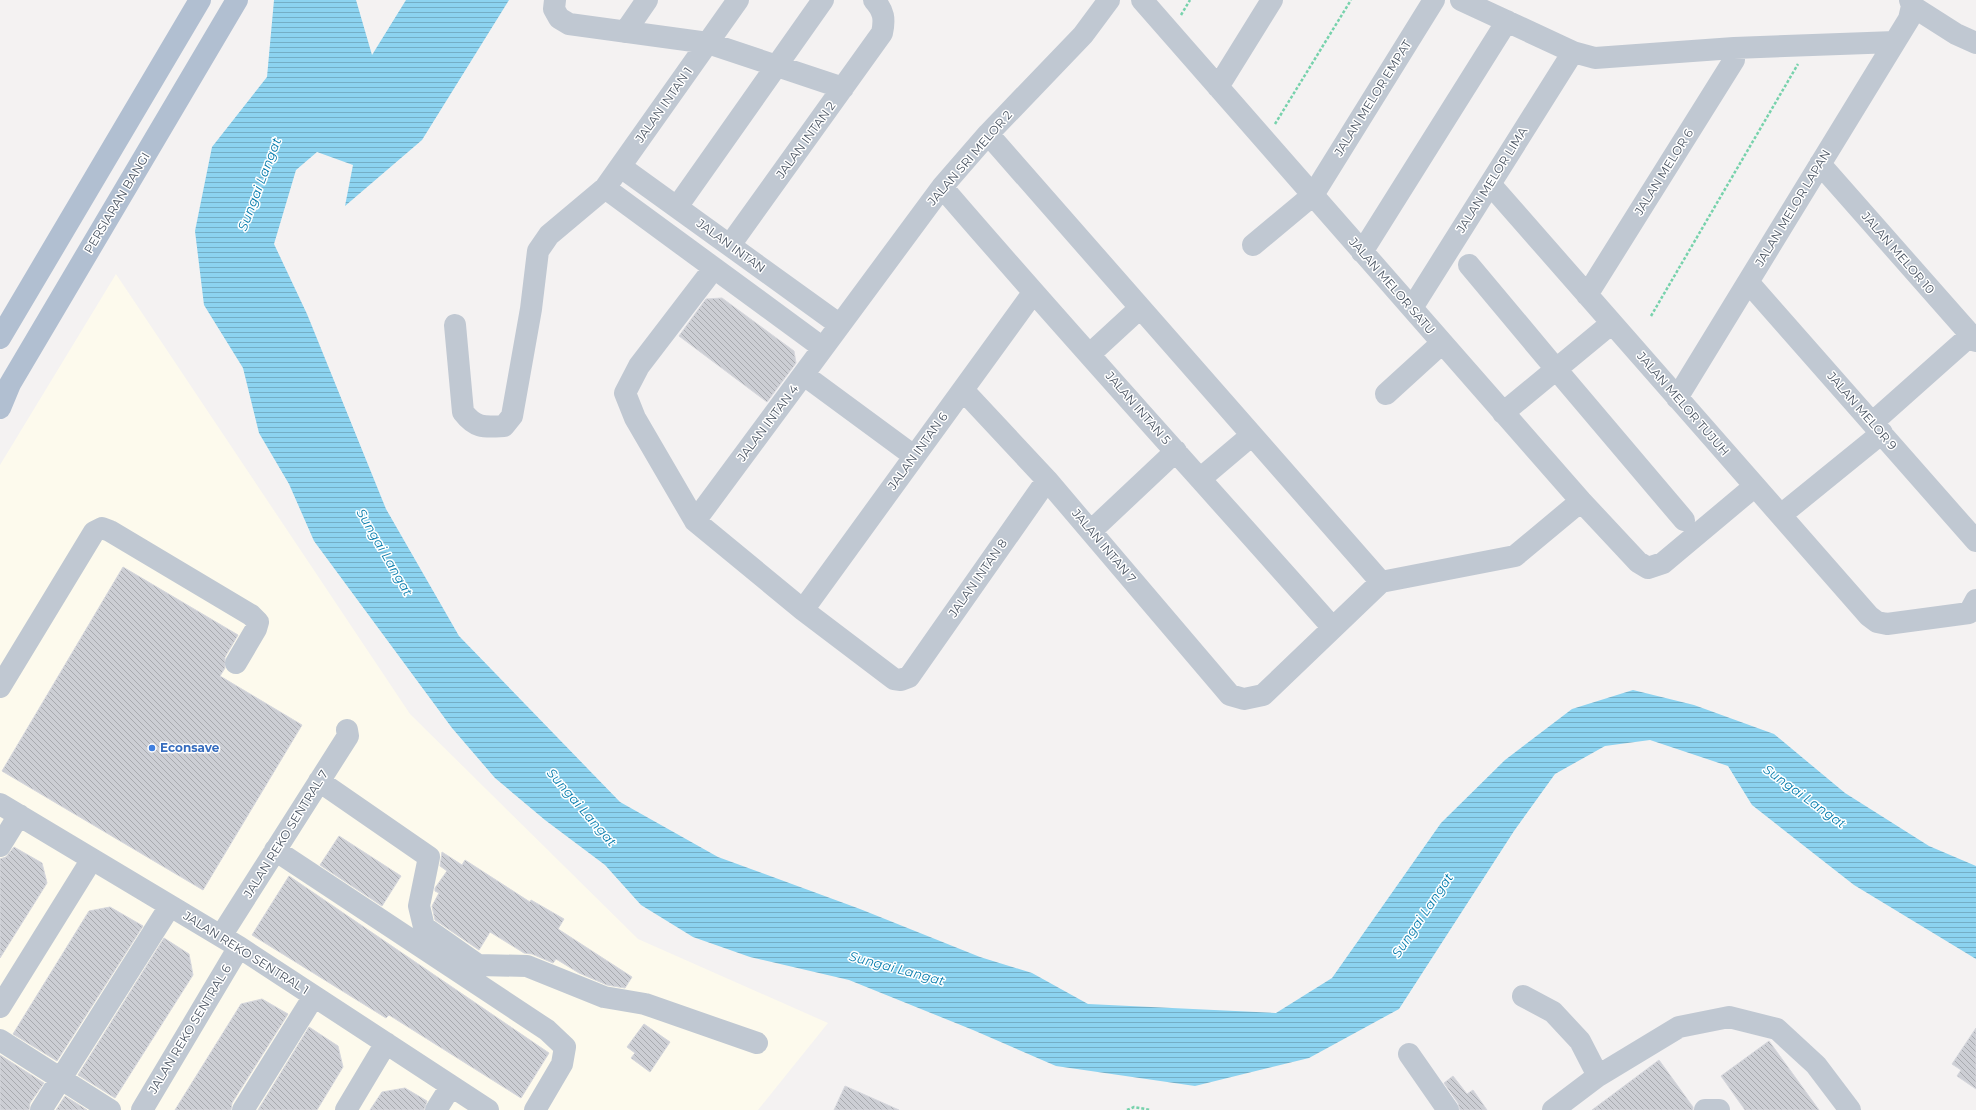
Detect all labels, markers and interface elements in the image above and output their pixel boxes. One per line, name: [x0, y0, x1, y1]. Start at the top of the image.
street label: JALAN MELOR EMPAT: [1330, 37, 1414, 159]
street label: JALAN INTAN 1: [631, 64, 695, 146]
street label: JALAN INTAN 2: [772, 98, 839, 182]
street label: JALAN SRI MELOR 2: [924, 107, 1015, 209]
street label: JALAN MELOR LIMA: [1452, 124, 1530, 236]
street label: JALAN MELOR 6: [1631, 126, 1696, 218]
water label: Sungai Langat: [234, 135, 284, 233]
street label: JALAN MELOR LAPAN: [1751, 147, 1833, 270]
street label: PERSIARAN BANGI: [80, 149, 153, 256]
street label: JALAN MELOR 10: [1858, 208, 1938, 297]
street label: JALAN INTAN: [693, 215, 769, 276]
street label: JALAN MELOR SATU: [1346, 234, 1438, 337]
street label: JALAN MELOR TUJUH: [1633, 348, 1733, 459]
street label: JALAN INTAN 5: [1102, 368, 1174, 447]
street label: JALAN MELOR 9: [1824, 368, 1900, 453]
street label: JALAN INTAN 4: [733, 381, 801, 465]
street label: JALAN INTAN 6: [884, 409, 951, 493]
water label: Sungai Langat: [353, 505, 417, 599]
street label: JALAN INTAN 7: [1069, 505, 1140, 586]
street label: JALAN INTAN 8: [944, 535, 1010, 621]
place label: Econsave: [160, 740, 220, 755]
marker: Econsave: [147, 743, 157, 753]
water label: Sungai Langat: [1761, 761, 1850, 832]
water label: Sungai Langat: [544, 765, 621, 850]
street label: JALAN REKO SENTRAL 7: [240, 767, 331, 901]
water label: Sungai Langat: [1388, 869, 1457, 960]
street label: JALAN REKO SENTRAL 1: [180, 907, 312, 997]
water label: Sungai Langat: [847, 948, 947, 989]
street label: JALAN REKO SENTRAL 6: [145, 962, 234, 1097]

